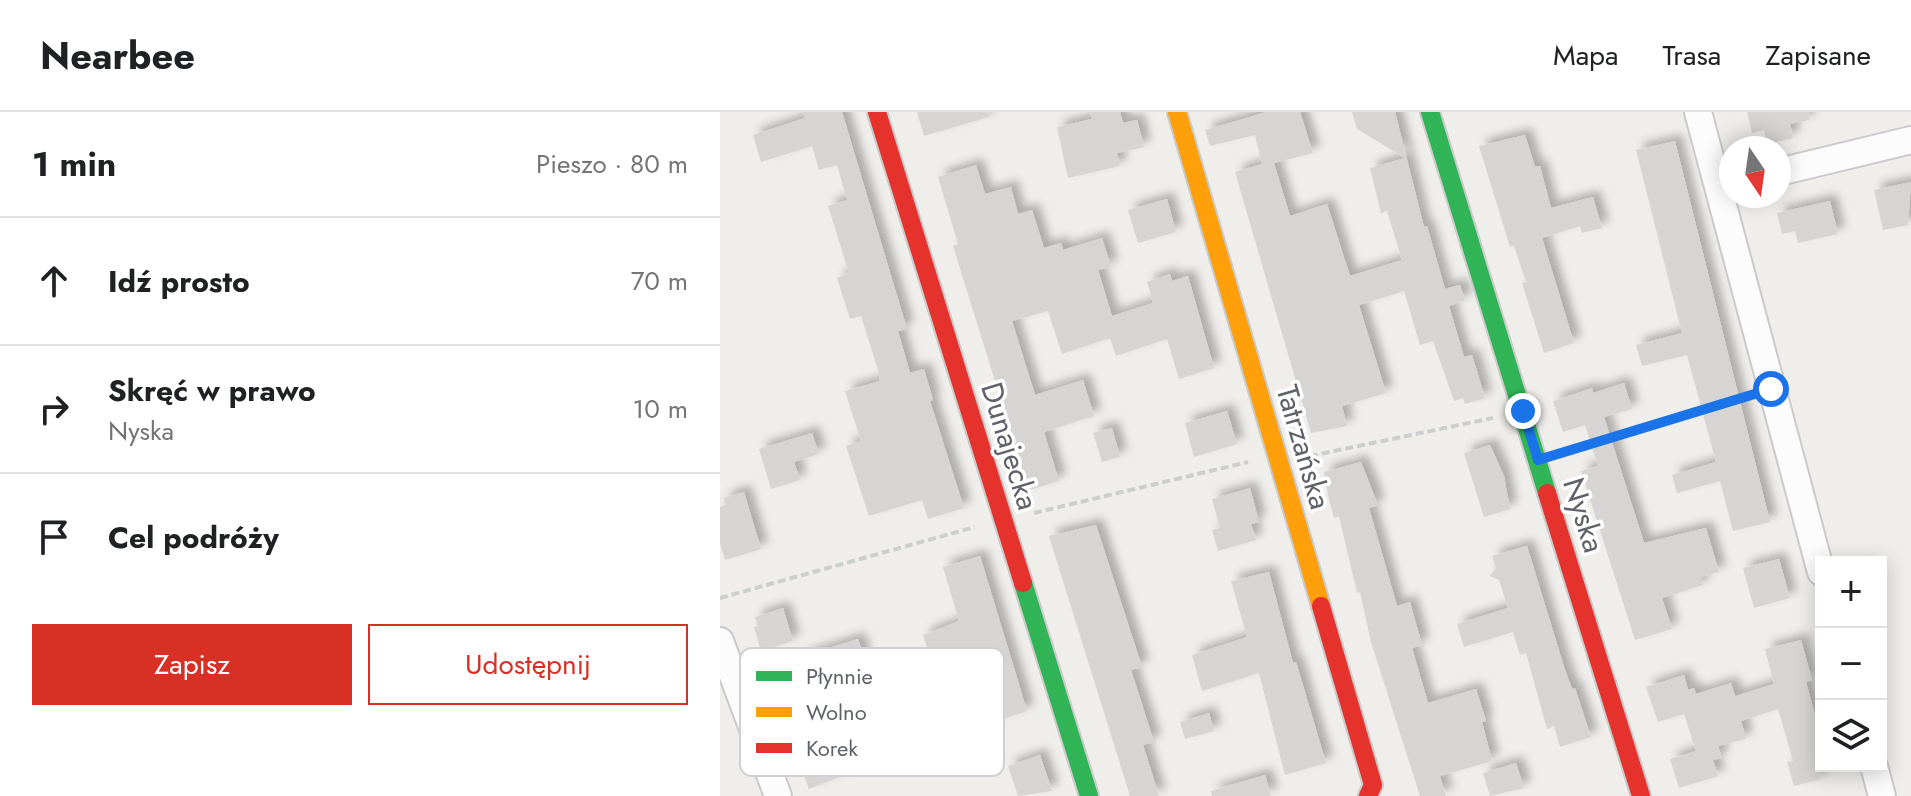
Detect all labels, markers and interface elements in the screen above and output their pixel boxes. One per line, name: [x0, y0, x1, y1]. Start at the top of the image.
text: Nearbee: [40, 28, 195, 83]
text: Mapa: [1553, 35, 1619, 76]
text: Trasa: [1663, 35, 1721, 76]
text: Zapisane: [1765, 35, 1871, 76]
north arrow: [1719, 136, 1791, 208]
text: 1 min: [32, 140, 116, 189]
text: Pieszo · 80 m: [536, 145, 688, 183]
icon: ahead: [32, 259, 76, 303]
text: Idź prosto: [108, 260, 250, 303]
text: 70 m: [631, 262, 688, 300]
text: Skręć w prawo: [108, 369, 316, 412]
route start: [1753, 371, 1789, 407]
street label: Dunajecka: [970, 377, 1050, 515]
street label: Tatrzańska: [1266, 380, 1342, 514]
icon: right: [32, 387, 76, 431]
text: 10 m: [633, 390, 688, 428]
route end: [1505, 393, 1541, 429]
text: Nyska: [108, 412, 174, 450]
street label: Nyska: [1552, 472, 1616, 558]
icon: arrive: [32, 515, 76, 559]
text: Cel podróży: [108, 516, 279, 559]
map controls: [1815, 556, 1887, 772]
button: +: [1815, 556, 1887, 628]
button: Zapisz: [32, 624, 352, 705]
button: Udostępnij: [368, 624, 688, 705]
button: −: [1815, 628, 1887, 700]
legend: [740, 648, 1004, 776]
text: Płynnie: [806, 660, 873, 692]
text: Wolno: [806, 696, 867, 728]
button: layers: [1815, 700, 1887, 772]
text: Korek: [806, 732, 858, 764]

